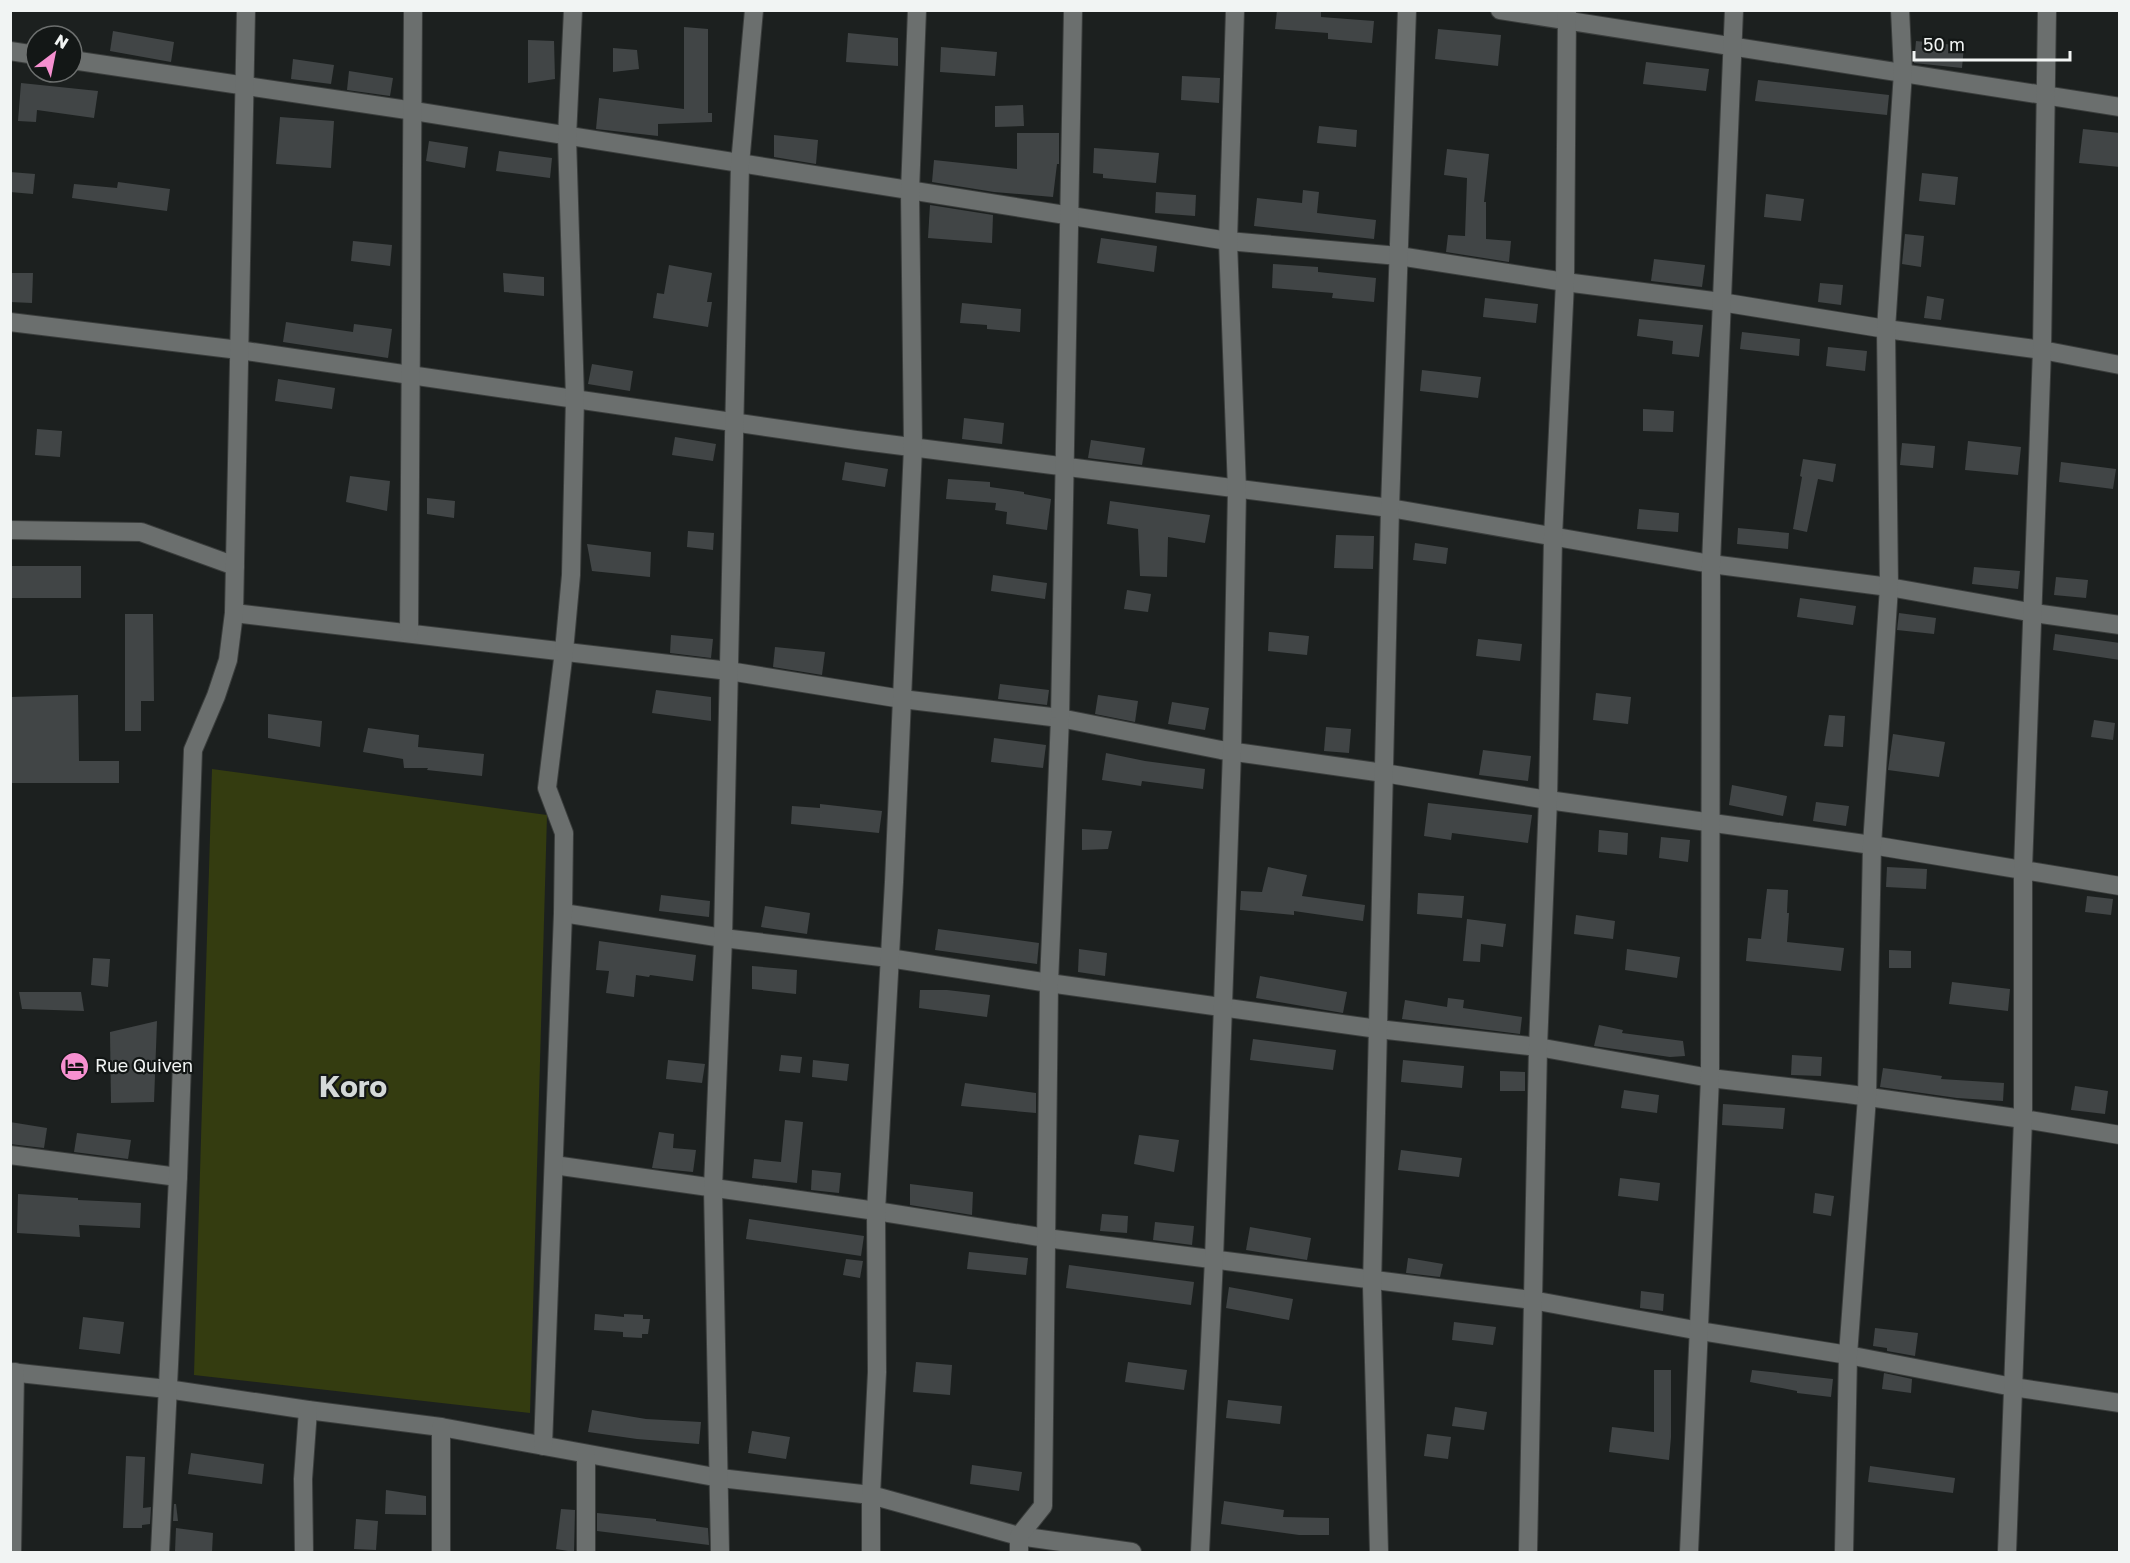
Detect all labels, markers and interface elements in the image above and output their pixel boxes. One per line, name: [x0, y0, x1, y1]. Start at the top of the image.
north arrow: [24, 24, 84, 84]
scale bar: [1914, 24, 2070, 62]
text: N: [51, 30, 72, 53]
text: 50 m: [1923, 33, 1965, 55]
hotel icon: Rue Quiven: [58, 1050, 90, 1082]
place label: Rue Quiven: [95, 1054, 193, 1076]
district label: Koro: [319, 1068, 387, 1104]

